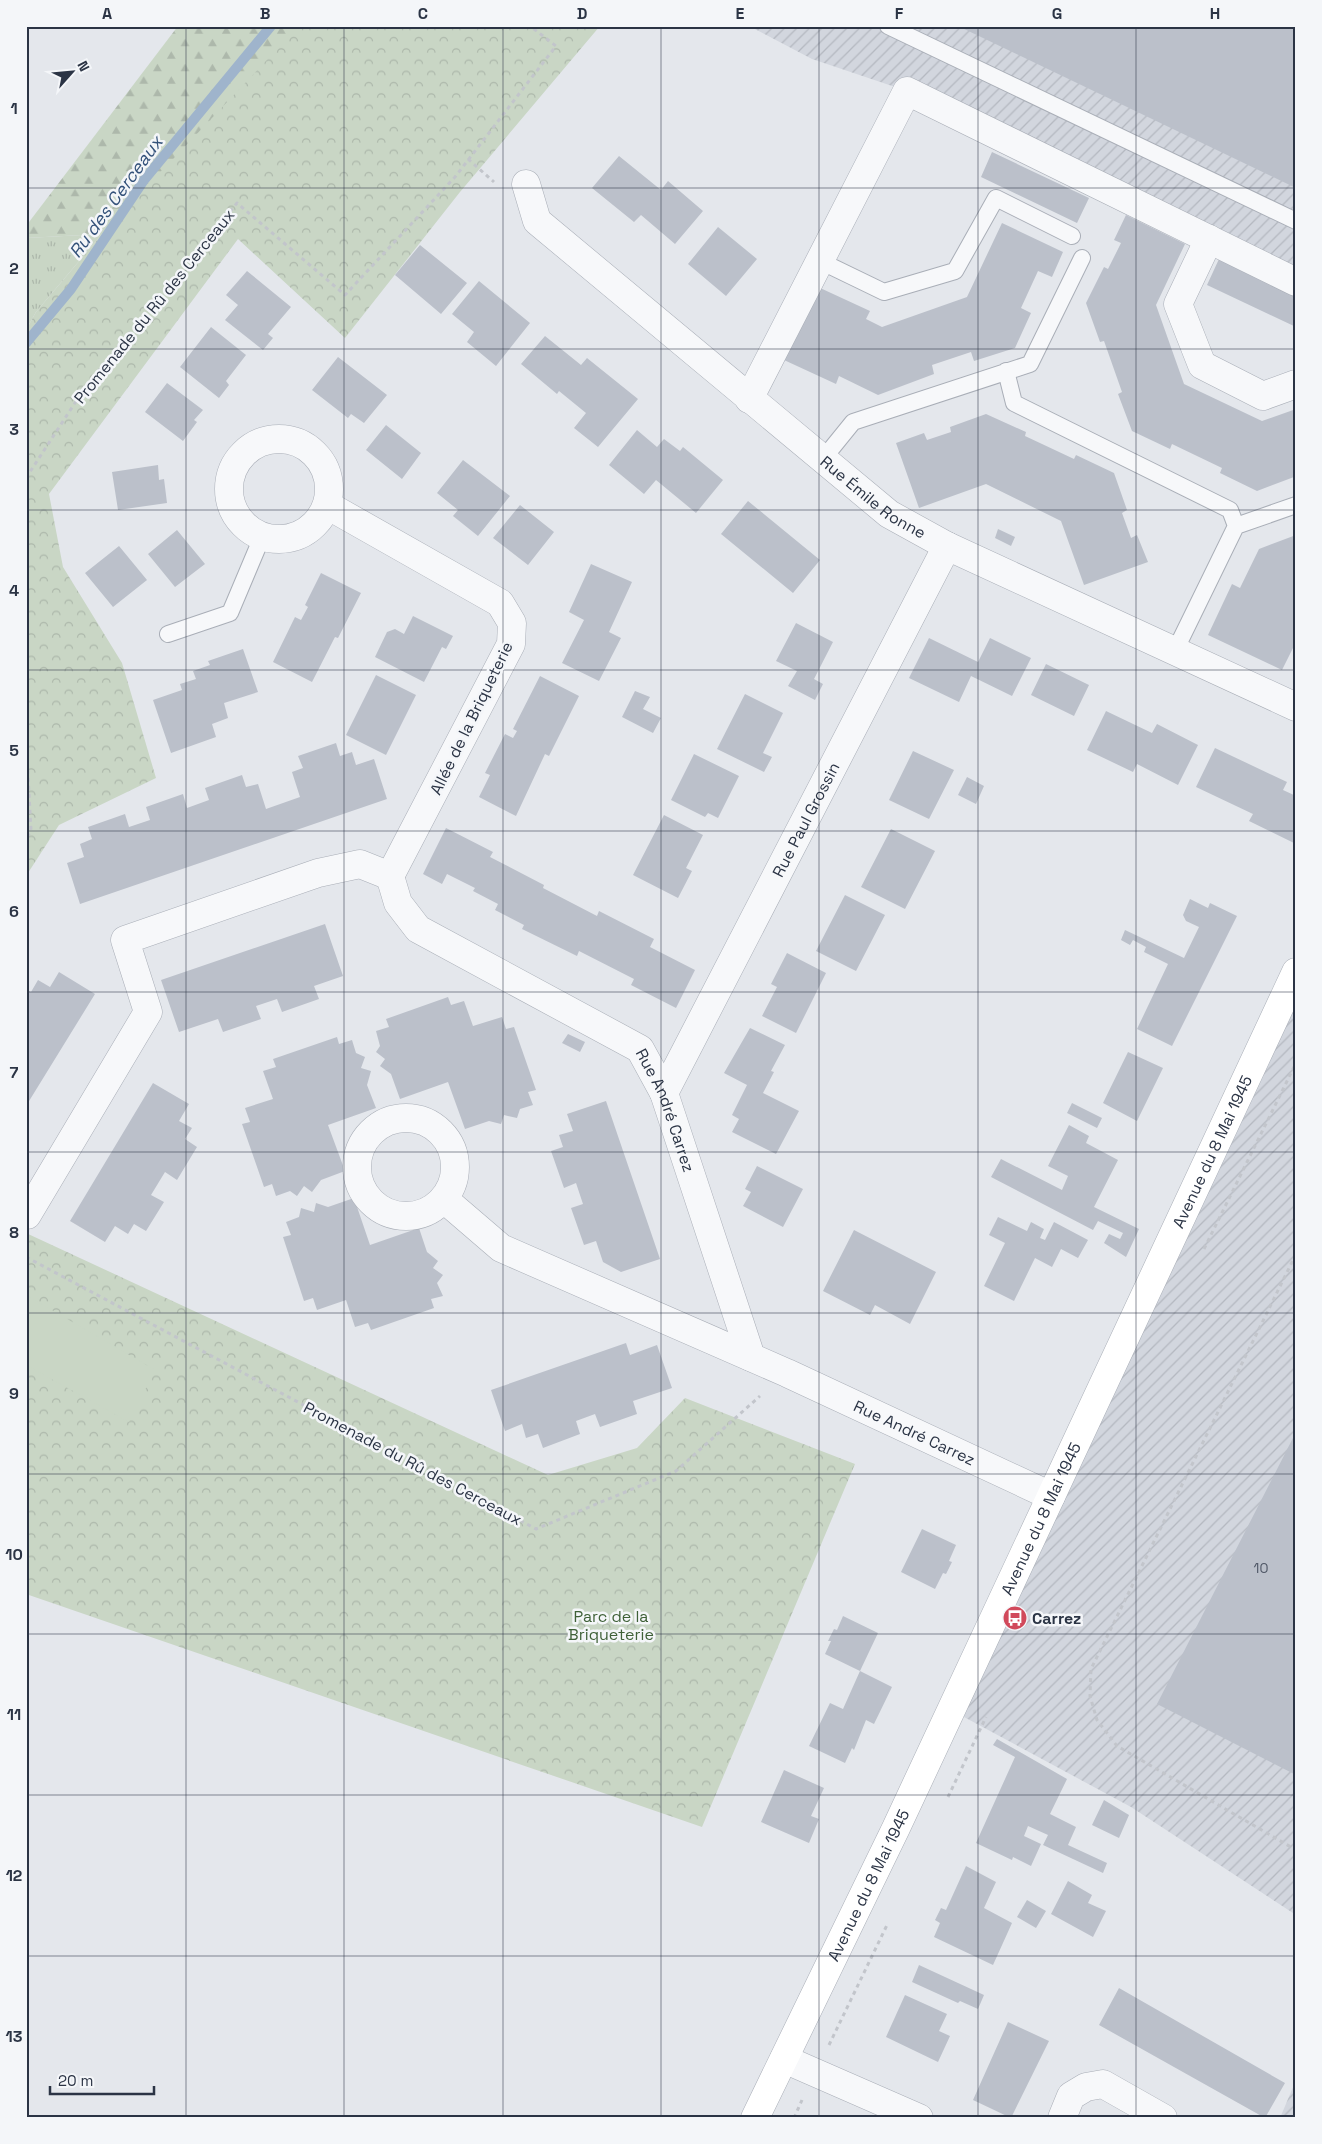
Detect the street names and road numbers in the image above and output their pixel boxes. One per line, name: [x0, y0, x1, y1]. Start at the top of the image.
street label: Promenade du Rû des Cerceaux: [69, 205, 239, 408]
street label: Rue Émile Ronne: [816, 451, 930, 543]
street label: Allée de la Briqueterie: [425, 638, 518, 798]
street label: Rue Paul Grossin: [768, 759, 844, 881]
street label: Rue André Carrez: [631, 1045, 699, 1175]
street label: Avenue du 8 Mai 1945: [1168, 1072, 1257, 1232]
street label: Rue André Carrez: [850, 1396, 978, 1470]
street label: Promenade du Rû des Cerceaux: [300, 1397, 526, 1530]
street label: Avenue du 8 Mai 1945: [996, 1439, 1086, 1599]
street label: Avenue du 8 Mai 1945: [823, 1806, 914, 1965]

